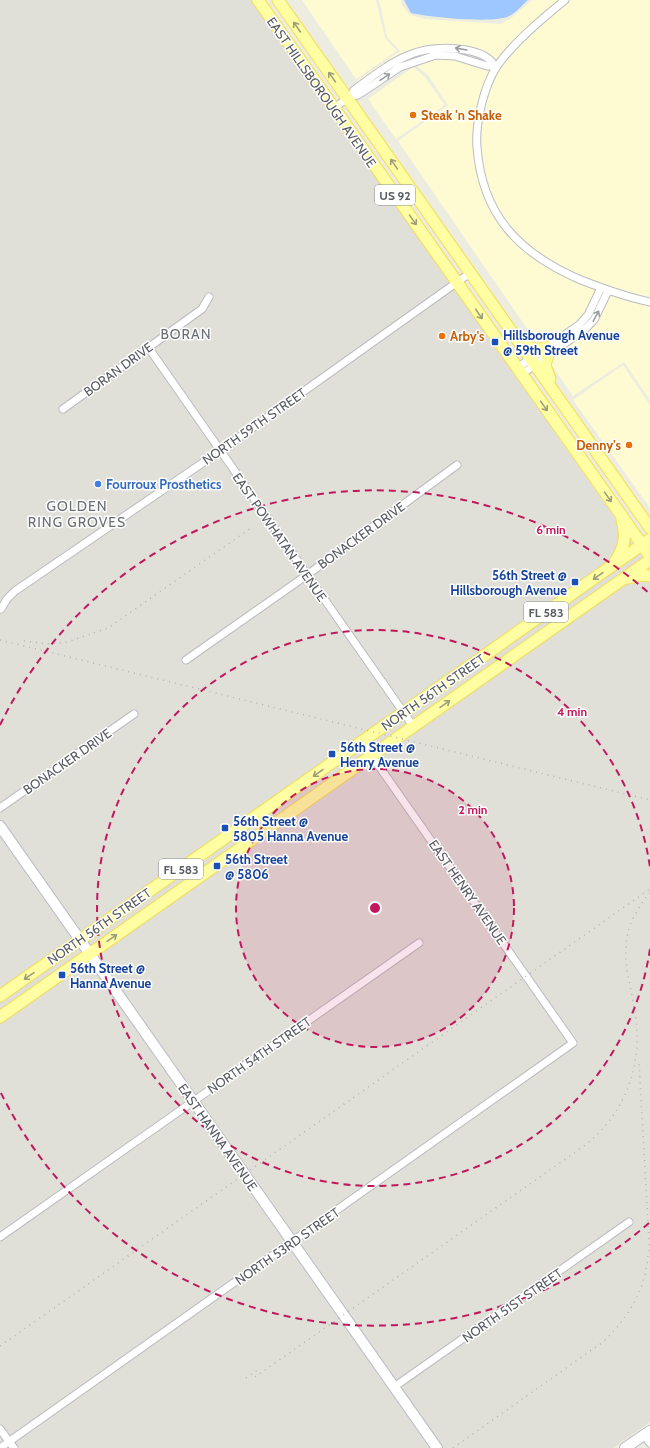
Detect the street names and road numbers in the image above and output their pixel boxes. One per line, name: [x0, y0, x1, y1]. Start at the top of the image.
street label: EAST HILLSBOROUGH AVENUE: [264, 14, 380, 170]
road number: US 92: [375, 185, 415, 205]
street label: BORAN DRIVE: [80, 339, 156, 399]
street label: NORTH 59TH STREET: [199, 384, 309, 468]
street label: EAST POWHATAN AVENUE: [229, 470, 331, 604]
street label: BONACKER DRIVE: [314, 498, 408, 572]
road number: FL 583: [524, 602, 568, 622]
street label: NORTH 56TH STREET: [378, 650, 488, 734]
street label: BONACKER DRIVE: [20, 725, 114, 797]
street label: EAST HENRY AVENUE: [426, 836, 510, 948]
road number: FL 583: [159, 859, 203, 879]
street label: NORTH 56TH STREET: [44, 884, 154, 968]
street label: NORTH 54TH STREET: [204, 1013, 314, 1097]
street label: EAST HANNA AVENUE: [175, 1080, 261, 1194]
street label: NORTH 53RD STREET: [232, 1204, 342, 1288]
street label: NORTH 51ST STREET: [459, 1264, 565, 1345]

